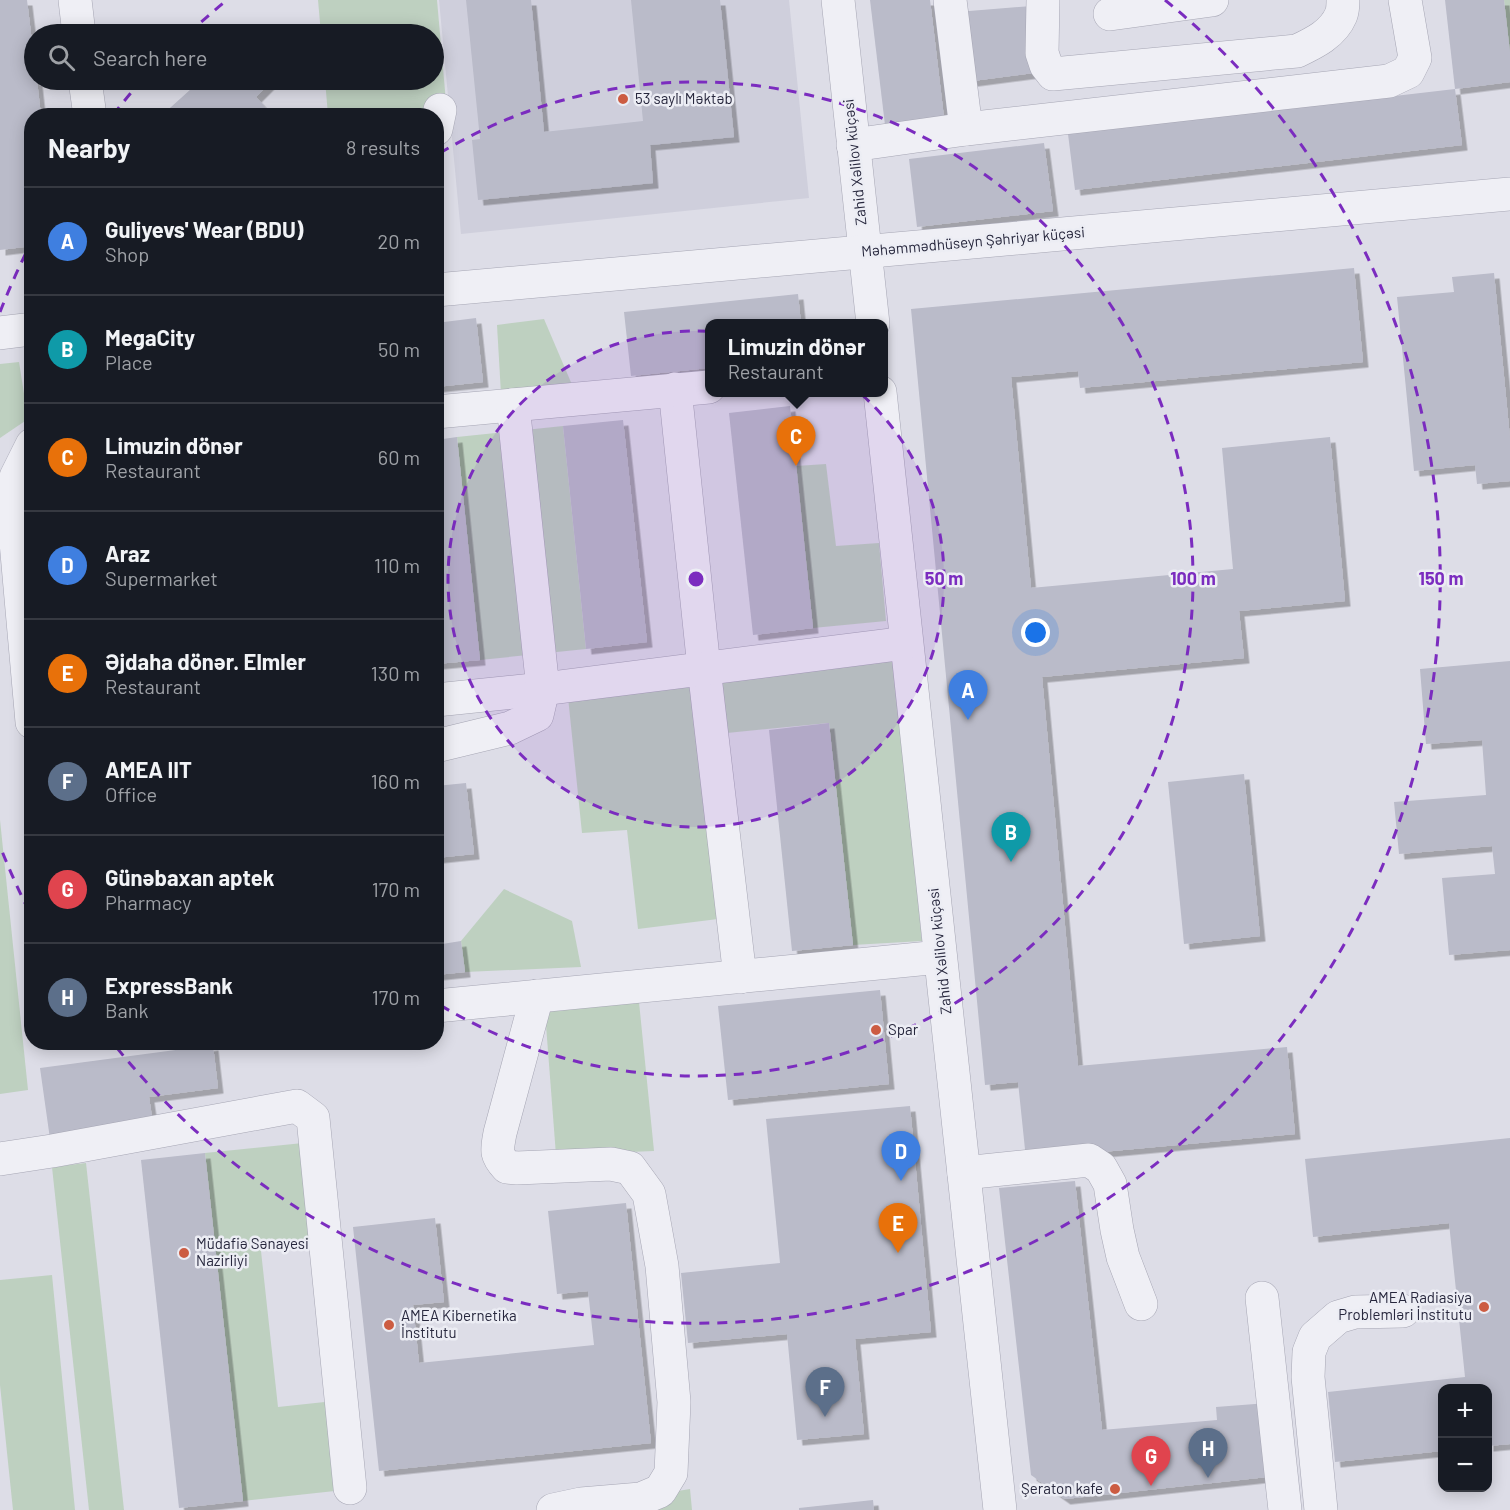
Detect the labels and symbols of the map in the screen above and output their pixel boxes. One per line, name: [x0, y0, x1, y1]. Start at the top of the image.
place label: 53 saylı Məktəb: [635, 89, 733, 107]
marker: 53 saylı Məktəb: [616, 92, 630, 106]
street label: Zahid Xəlilov küçəsi: [838, 98, 870, 226]
street label: Məhəmmədhüseyn Şəhriyar küçəsi: [860, 222, 1085, 260]
pin: C: [776, 416, 816, 466]
text: 50 m: [925, 567, 963, 589]
text: 100 m: [1170, 567, 1216, 589]
text: 150 m: [1419, 567, 1463, 589]
centre of rings: [686, 569, 706, 589]
your location: [1021, 618, 1050, 647]
pin: A: [948, 670, 988, 720]
pin: B: [992, 812, 1030, 862]
street label: Zahid Xəlilov küçəsi: [923, 887, 955, 1015]
place label: Spar: [888, 1020, 919, 1038]
marker: Spar: [869, 1023, 883, 1037]
pin: D: [882, 1132, 920, 1181]
pin: E: [878, 1204, 918, 1253]
place label: Müdafiə Sənayesi Nazirliyi: [196, 1234, 309, 1269]
marker: Müdafiə Sənayesi Nazirliyi: [177, 1246, 191, 1260]
place label: AMEA Radiasiya Problemləri İnstitutu: [1338, 1288, 1472, 1323]
marker: AMEA Radiasiya Problemləri İnstitutu: [1477, 1300, 1491, 1314]
place label: AMEA Kibernetika İnstitutu: [401, 1306, 517, 1341]
marker: AMEA Kibernetika İnstitutu: [382, 1318, 396, 1332]
pin: F: [806, 1368, 844, 1417]
pin: H: [1188, 1428, 1228, 1478]
pin: G: [1132, 1436, 1170, 1486]
place label: Şeraton kafe: [1021, 1479, 1103, 1497]
marker: Şeraton kafe: [1108, 1482, 1122, 1496]

